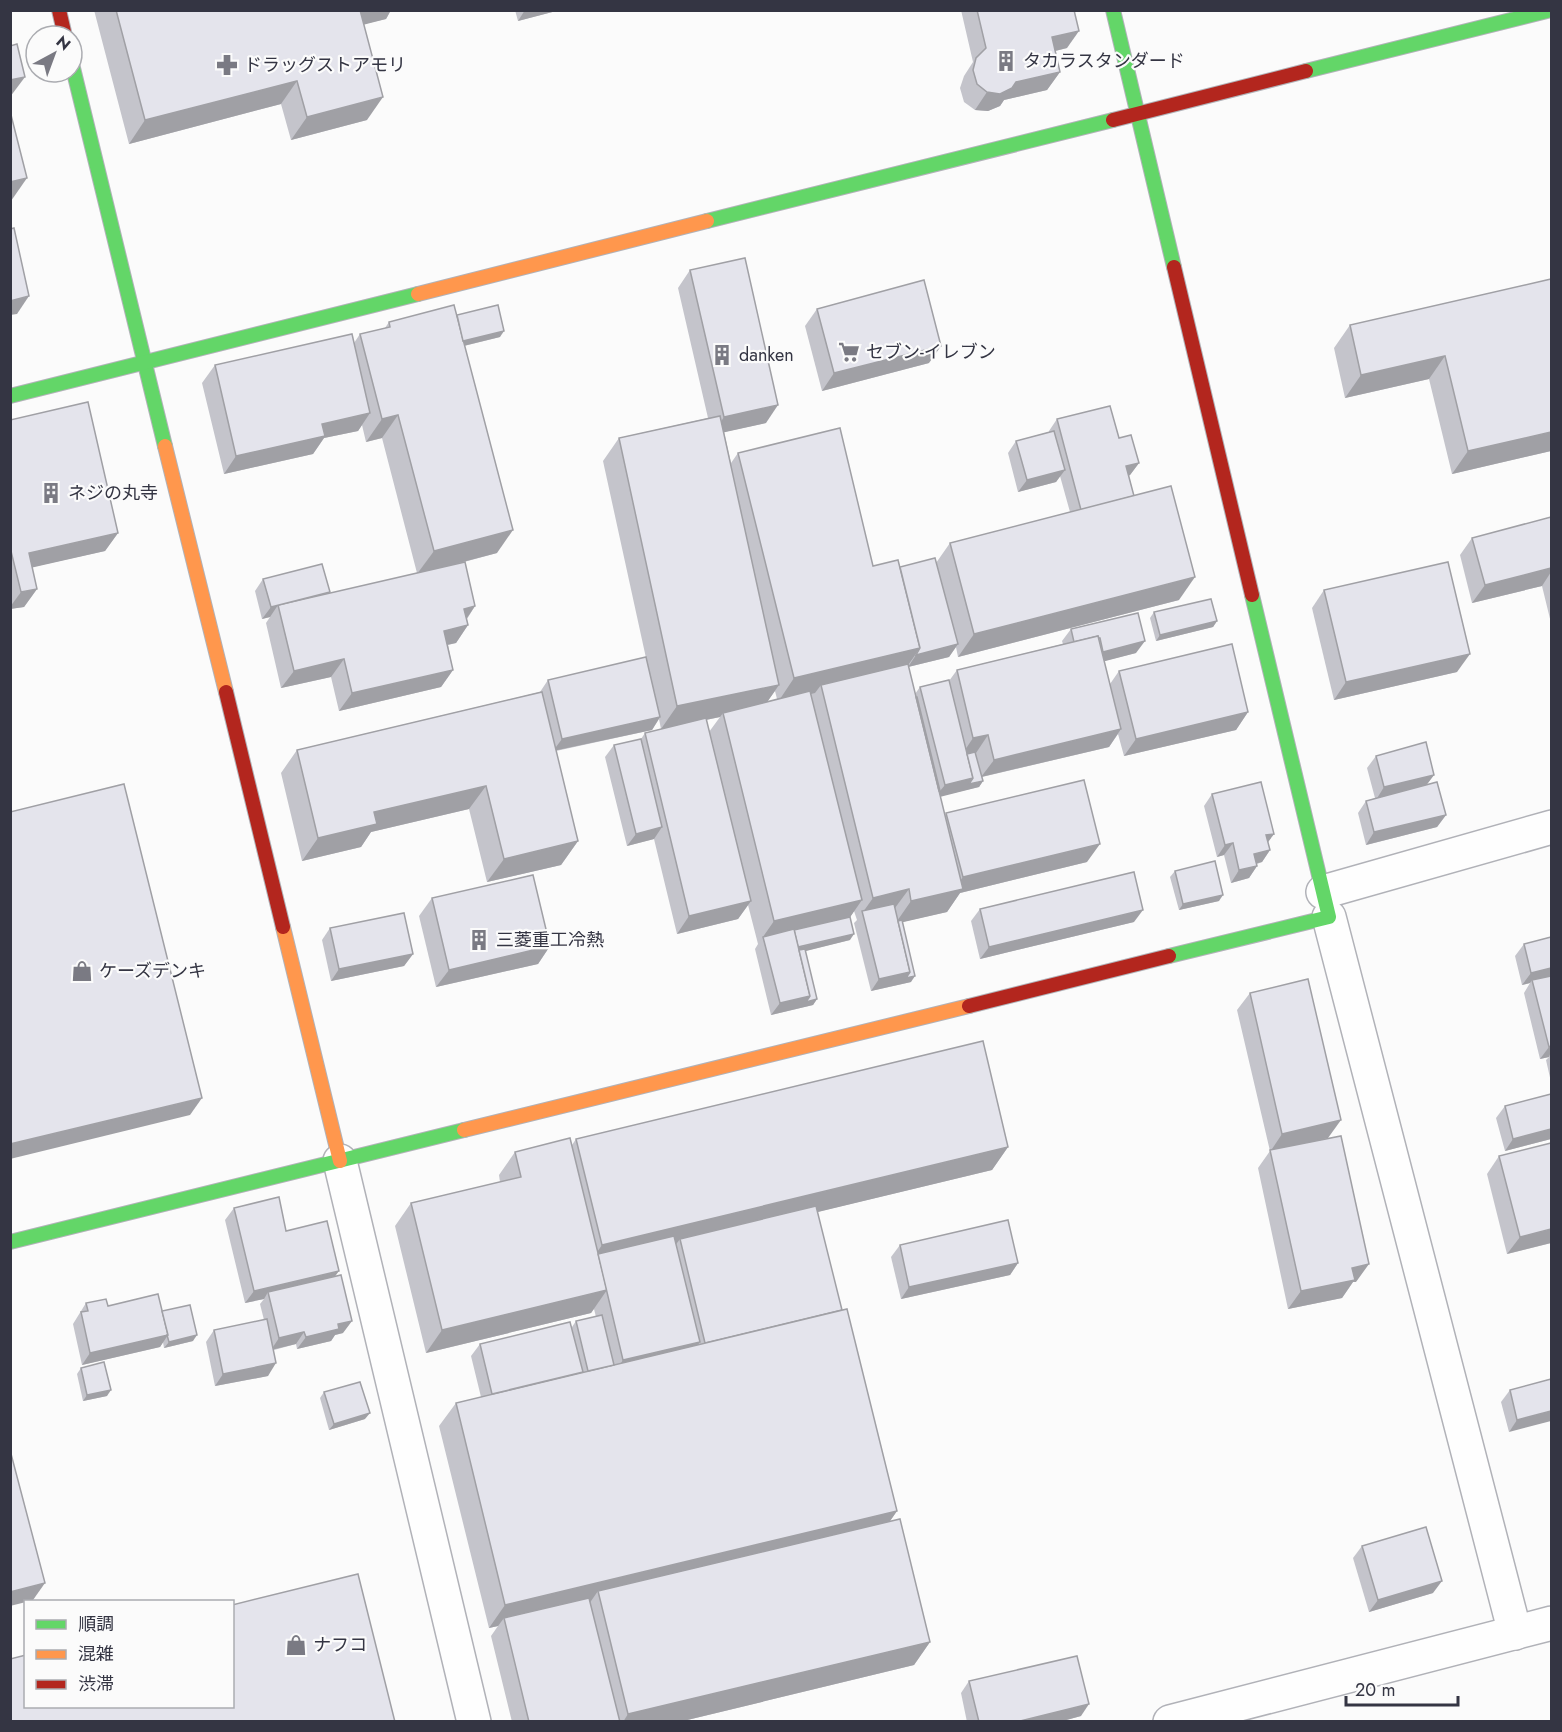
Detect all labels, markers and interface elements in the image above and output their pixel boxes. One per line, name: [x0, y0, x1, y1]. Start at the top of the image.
north arrow: [24, 24, 84, 84]
text: N: [51, 30, 76, 56]
place label: タカラスタンダード: [1023, 48, 1185, 74]
building icon: タカラスタンダード: [994, 49, 1018, 73]
place label: ドラッグストアモリ: [244, 52, 406, 78]
pharmacy icon: ドラッグストアモリ: [215, 53, 239, 77]
place label: セブン-イレブン: [866, 339, 996, 365]
supermarket icon: セブン-イレブン: [837, 340, 861, 364]
place label: danken: [739, 342, 794, 368]
building icon: danken: [710, 343, 734, 367]
place label: ネジの丸寺: [68, 480, 158, 506]
building icon: ネジの丸寺: [39, 481, 63, 505]
place label: 三菱重工冷熱: [496, 927, 604, 953]
building icon: 三菱重工冷熱: [467, 928, 491, 952]
place label: ケーズデンキ: [99, 958, 206, 984]
shop icon: ケーズデンキ: [70, 959, 94, 983]
legend: [24, 1600, 234, 1708]
text: 順調: [78, 1611, 114, 1637]
place label: ナフコ: [313, 1632, 367, 1658]
shop icon: ナフコ: [284, 1633, 308, 1657]
text: 混雑: [78, 1641, 114, 1667]
scale bar: [1346, 1669, 1458, 1707]
text: 渋滞: [78, 1671, 114, 1697]
text: 20 m: [1355, 1677, 1395, 1703]

